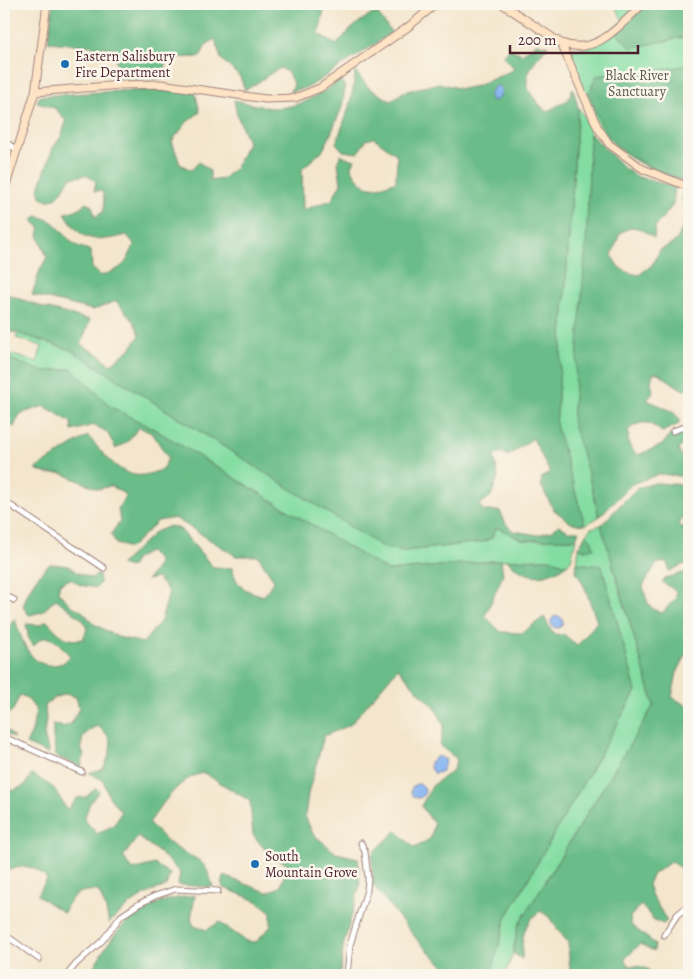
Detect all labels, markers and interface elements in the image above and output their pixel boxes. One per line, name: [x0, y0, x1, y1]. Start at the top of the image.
scale bar: [510, 22, 638, 54]
text: 200 m: [518, 30, 557, 50]
place label: Eastern Salisbury Fire Department: [75, 47, 176, 82]
marker: Eastern Salisbury Fire Department: [59, 58, 71, 70]
park label: Black River Sanctuary: [605, 66, 670, 101]
place label: South Mountain Grove: [265, 847, 358, 882]
marker: South Mountain Grove: [249, 858, 261, 870]

